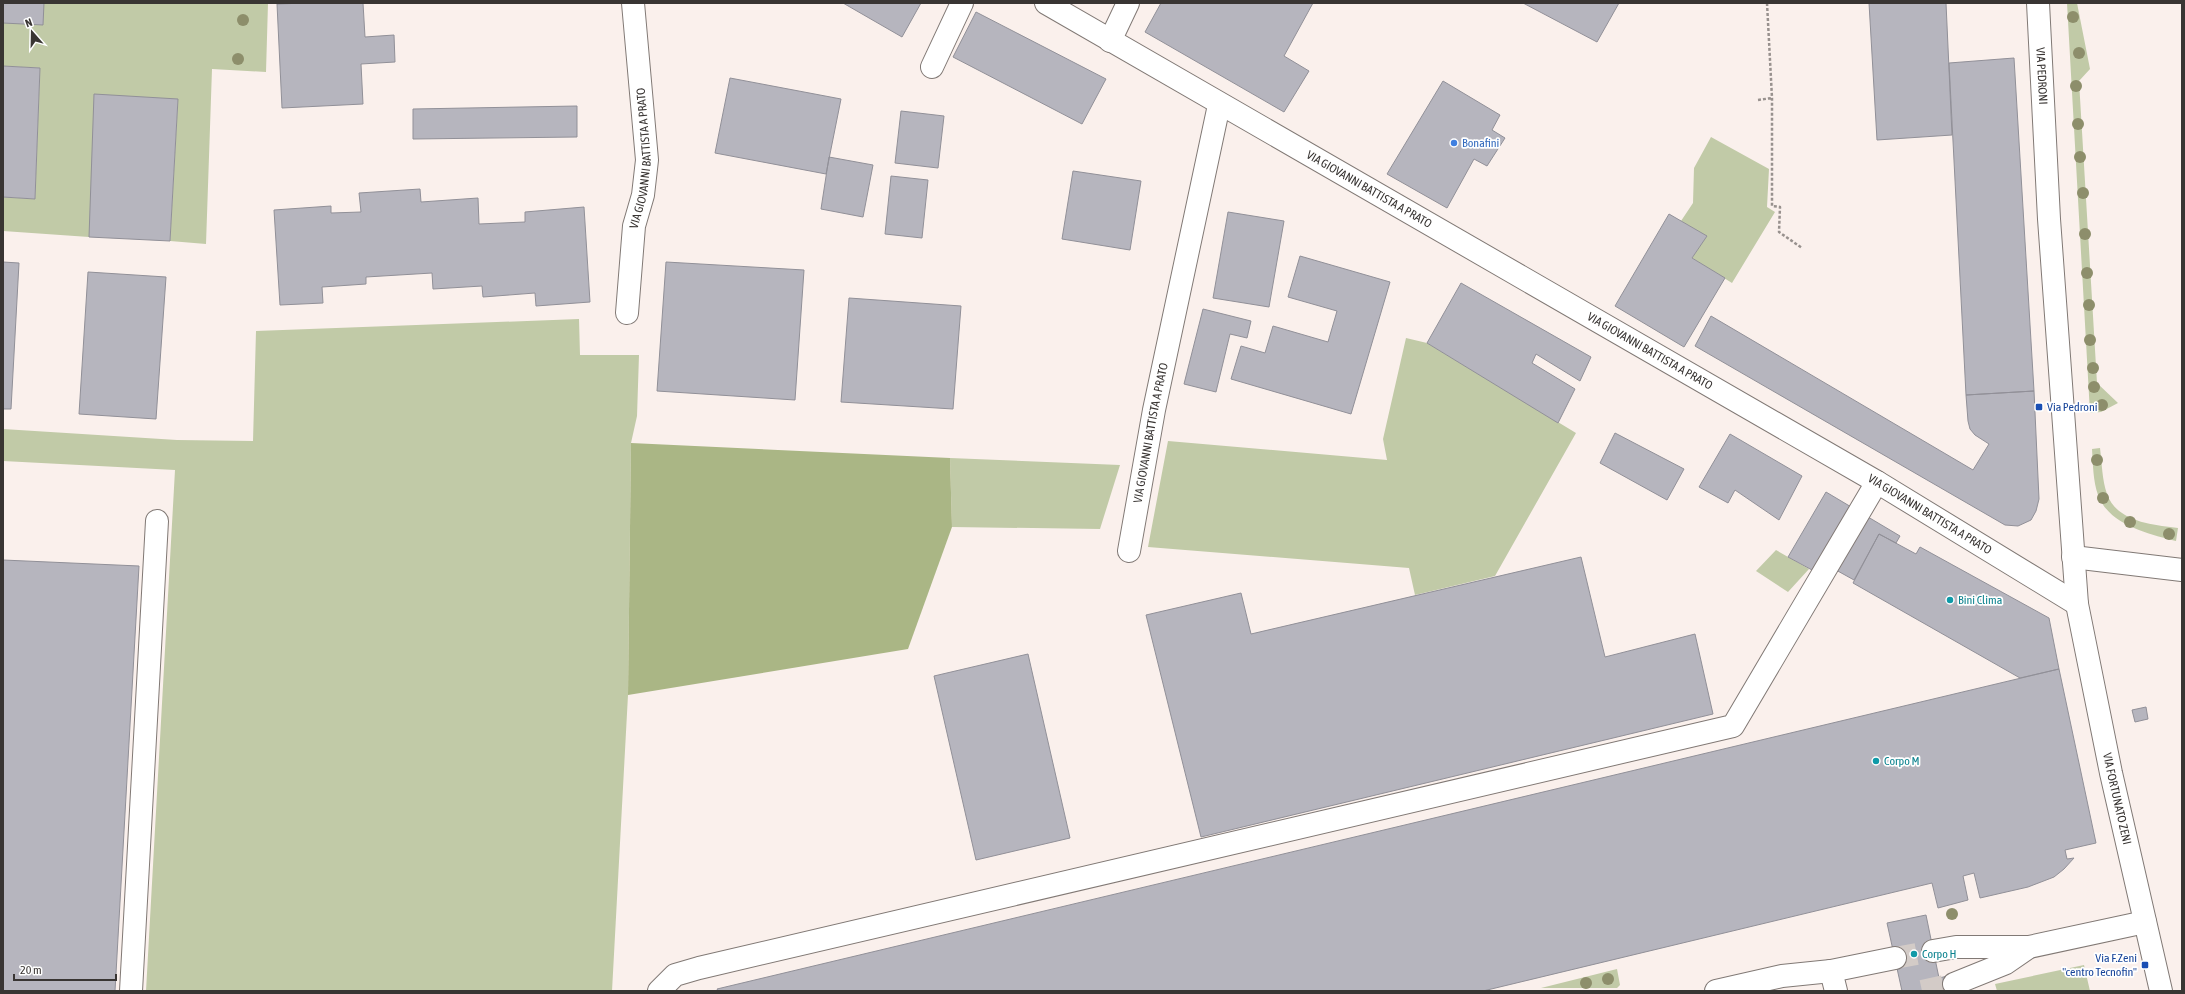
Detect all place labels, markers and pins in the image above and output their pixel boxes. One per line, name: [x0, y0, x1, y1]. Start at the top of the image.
place label: Bonafini: [1462, 136, 1499, 150]
marker: Bonafini: [1449, 138, 1459, 148]
place label: Via Pedroni: [2047, 400, 2097, 414]
marker: Via Pedroni: [2034, 402, 2044, 412]
place label: Bini Clima: [1958, 593, 2002, 607]
marker: Bini Clima: [1945, 595, 1955, 605]
place label: Corpo M: [1884, 754, 1920, 768]
marker: Corpo M: [1871, 756, 1881, 766]
place label: Corpo H: [1922, 947, 1957, 961]
marker: Corpo H: [1909, 949, 1919, 959]
place label: Via F.Zeni "centro Tecnofin": [2062, 951, 2137, 979]
marker: Via F.Zeni "centro Tecnofin": [2140, 960, 2150, 970]

